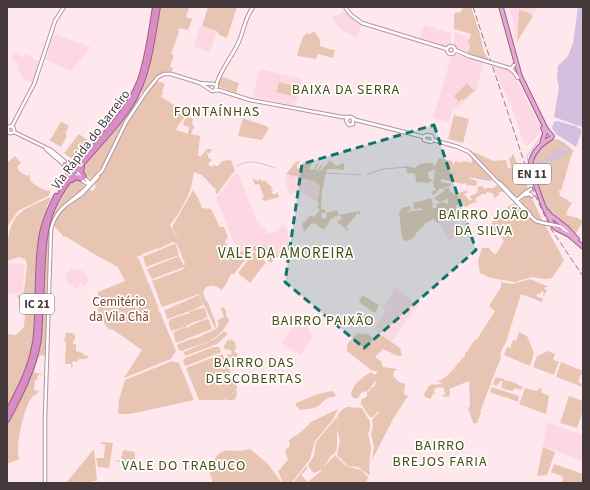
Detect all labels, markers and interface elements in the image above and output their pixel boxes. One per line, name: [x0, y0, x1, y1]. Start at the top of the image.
district label: BAIXA DA SERRA: [292, 80, 400, 100]
street label: Via Rápida do Barreiro: [47, 86, 134, 193]
district label: FONTAÍNHAS: [174, 102, 260, 122]
road number: EN 11: [513, 164, 551, 184]
district label: BAIRRO JOÃO DA SILVA: [438, 205, 530, 241]
district label: VALE DA AMOREIRA: [218, 243, 354, 264]
park label: Cemitério da Vila Chã: [89, 293, 149, 326]
road number: IC 21: [20, 294, 54, 314]
district label: BAIRRO PAIXÃO: [271, 311, 375, 331]
district label: BAIRRO DAS DESCOBERTAS: [206, 353, 302, 389]
district label: BAIRRO BREJOS FARIA: [392, 436, 488, 472]
district label: VALE DO TRABUCO: [122, 456, 246, 476]

